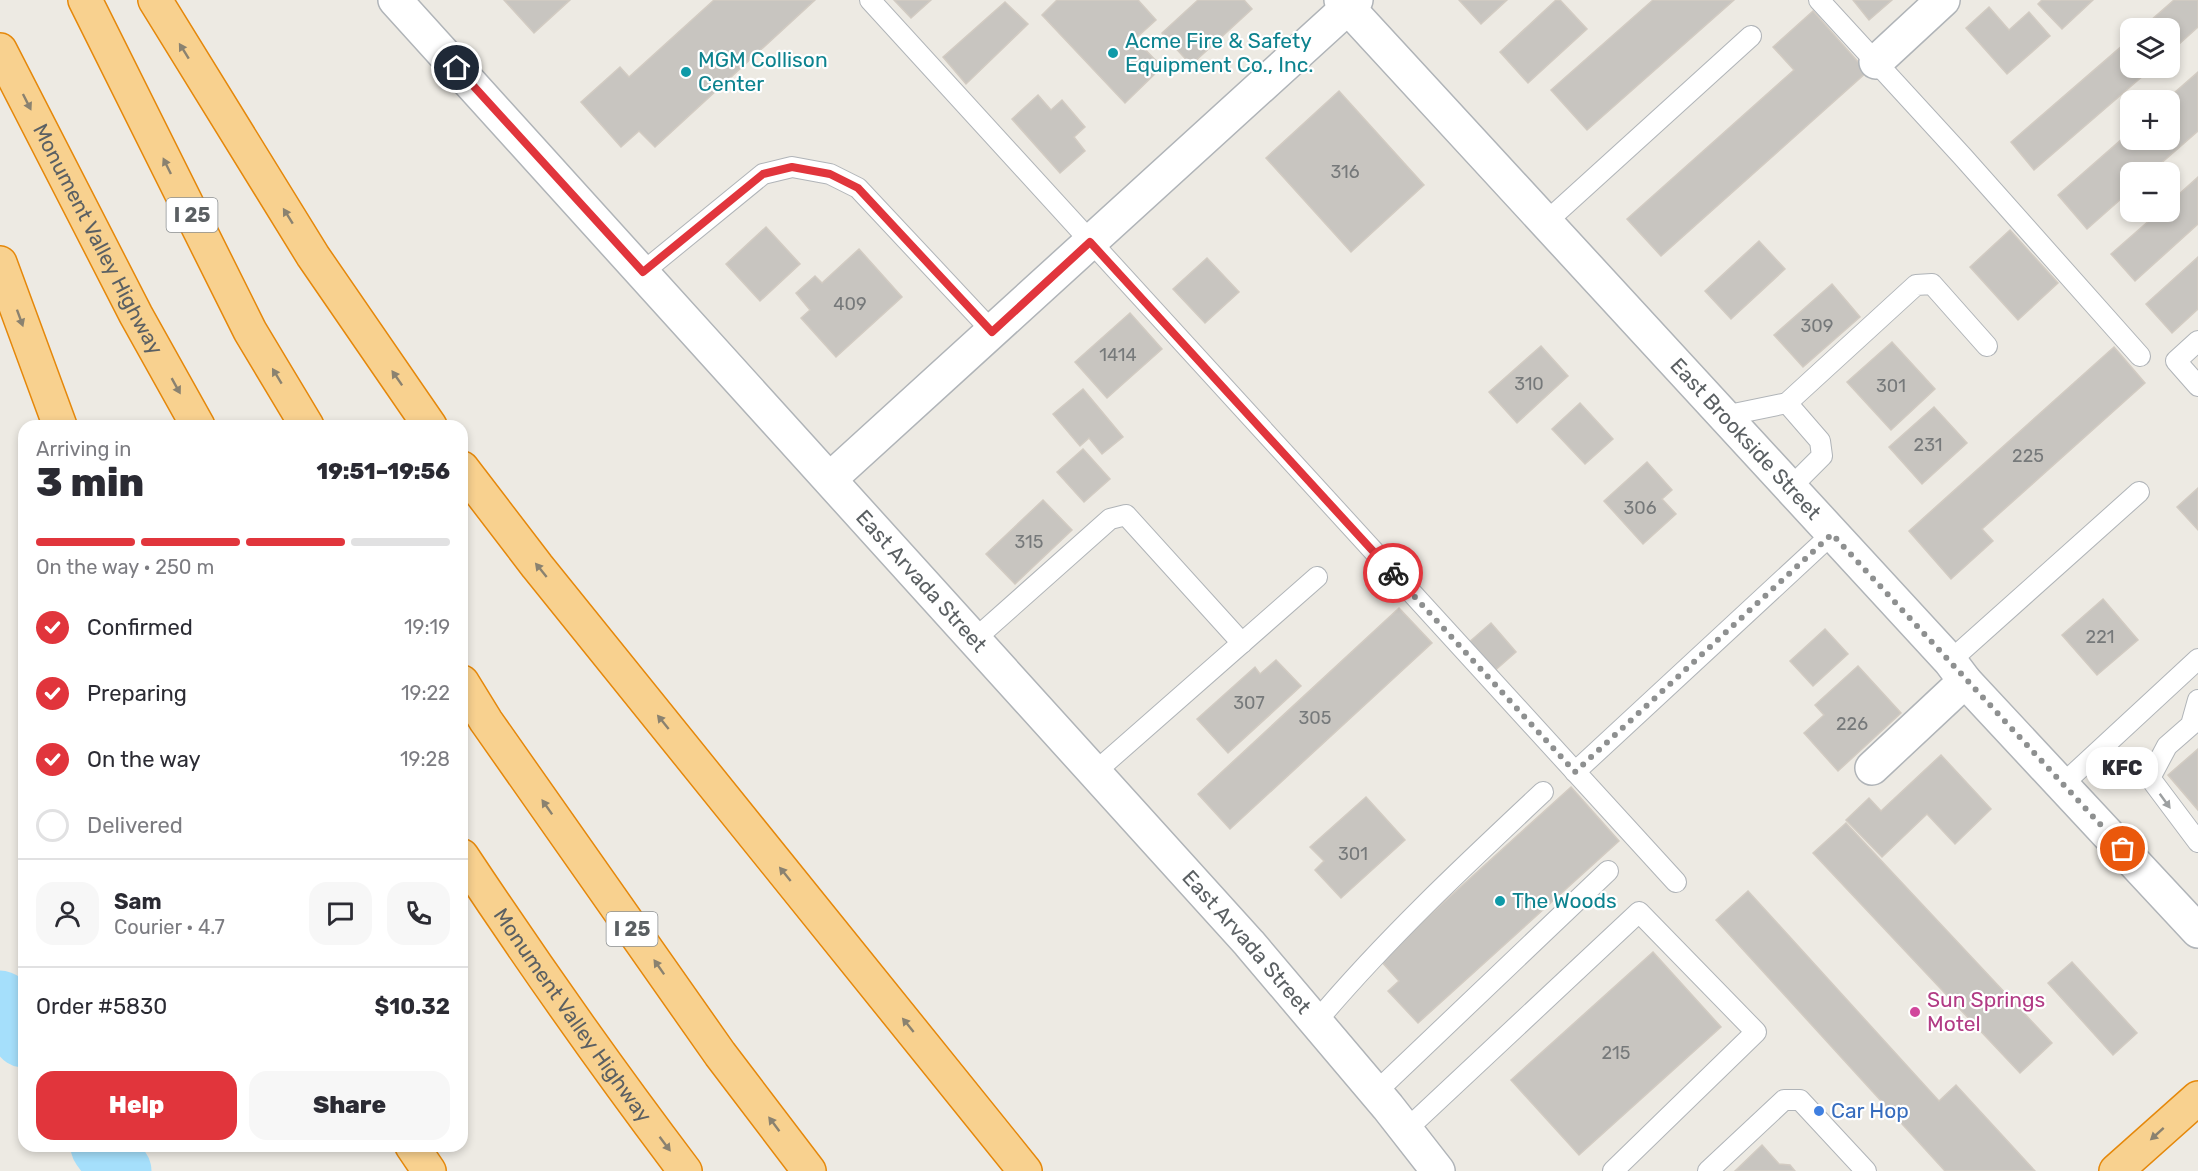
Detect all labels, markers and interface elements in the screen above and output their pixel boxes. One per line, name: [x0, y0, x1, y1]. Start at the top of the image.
map controls: [2120, 18, 2180, 222]
button: layers: [2120, 18, 2180, 78]
place label: Acme Fire & Safety Equipment Co., Inc.: [1125, 28, 1314, 77]
pin: [431, 42, 482, 93]
one-way arrow: [179, 43, 190, 59]
marker: Acme Fire & Safety Equipment Co., Inc.: [1106, 46, 1120, 60]
place label: MGM Collison Center: [698, 47, 828, 96]
icon: home: [440, 51, 473, 84]
marker: MGM Collison Center: [679, 65, 693, 79]
button: +: [2120, 90, 2180, 150]
one-way arrow: [22, 93, 31, 110]
street label: Monument Valley Highway: [28, 119, 169, 359]
one-way arrow: [163, 157, 172, 174]
house number: 316: [1330, 161, 1360, 183]
button: −: [2120, 162, 2180, 222]
road number: I 25: [166, 198, 218, 232]
one-way arrow: [283, 208, 294, 224]
house number: 409: [833, 293, 867, 315]
one-way arrow: [16, 309, 26, 327]
house number: 309: [1801, 315, 1833, 337]
house number: 1414: [1099, 344, 1137, 366]
street label: East Brookside Street: [1665, 353, 1827, 525]
one-way arrow: [271, 368, 282, 384]
one-way arrow: [392, 370, 403, 386]
house number: 310: [1514, 373, 1544, 395]
house number: 301: [1876, 375, 1906, 397]
one-way arrow: [170, 378, 181, 394]
house number: 231: [1914, 434, 1942, 456]
text: Arriving in: [36, 437, 131, 461]
house number: 225: [2012, 445, 2044, 467]
text: 19:51–19:56: [317, 458, 450, 485]
text: 3 min: [36, 460, 144, 506]
house number: 306: [1623, 497, 1657, 519]
street label: East Arvada Street: [851, 505, 992, 657]
house number: 315: [1015, 531, 1043, 553]
courier: [1363, 543, 1423, 603]
text: On the way · 250 m: [36, 555, 214, 579]
icon: bike: [1377, 557, 1410, 590]
one-way arrow: [534, 562, 547, 578]
icon: check: [36, 611, 69, 644]
text: Confirmed: [87, 614, 193, 641]
text: 19:19: [404, 615, 450, 639]
house number: 221: [2086, 626, 2114, 648]
icon: check: [36, 677, 69, 710]
text: Preparing: [87, 680, 187, 707]
text: 19:22: [401, 681, 450, 705]
house number: 307: [1233, 692, 1265, 714]
house number: 305: [1299, 707, 1331, 729]
house number: 226: [1836, 713, 1868, 735]
one-way arrow: [657, 715, 670, 730]
icon: check: [36, 743, 69, 776]
text: On the way: [87, 746, 201, 773]
text: 19:28: [400, 747, 450, 771]
callout: KFC: [2087, 747, 2159, 789]
text: KFC: [2102, 756, 2142, 780]
one-way arrow: [2159, 792, 2171, 808]
one-way arrow: [541, 800, 553, 816]
text: Delivered: [87, 812, 183, 839]
pin: [2097, 823, 2148, 874]
icon: bag: [2106, 832, 2139, 865]
house number: 301: [1338, 843, 1368, 865]
street label: East Arvada Street: [1177, 865, 1317, 1019]
one-way arrow: [780, 866, 792, 881]
button: person: [36, 882, 99, 945]
button: chat: [309, 882, 372, 945]
button: phone: [387, 882, 450, 945]
text: Sam: [114, 888, 162, 915]
place label: The Woods: [1512, 888, 1617, 913]
marker: The Woods: [1493, 894, 1507, 908]
street label: Monument Valley Highway: [489, 903, 658, 1127]
road number: I 25: [606, 912, 658, 946]
text: Courier · 4.7: [114, 915, 225, 939]
one-way arrow: [653, 959, 665, 975]
place label: Sun Springs Motel: [1927, 987, 2045, 1036]
text: Order #5830: [36, 993, 167, 1020]
text: $10.32: [375, 993, 450, 1020]
marker: Sun Springs Motel: [1908, 1005, 1922, 1019]
one-way arrow: [902, 1018, 915, 1033]
house number: 215: [1602, 1042, 1630, 1064]
button: Help: [36, 1071, 237, 1140]
button: Share: [249, 1071, 450, 1140]
place label: Car Hop: [1831, 1098, 1909, 1123]
marker: Car Hop: [1812, 1104, 1826, 1118]
one-way arrow: [768, 1117, 780, 1133]
one-way arrow: [2149, 1128, 2165, 1141]
one-way arrow: [658, 1136, 671, 1152]

